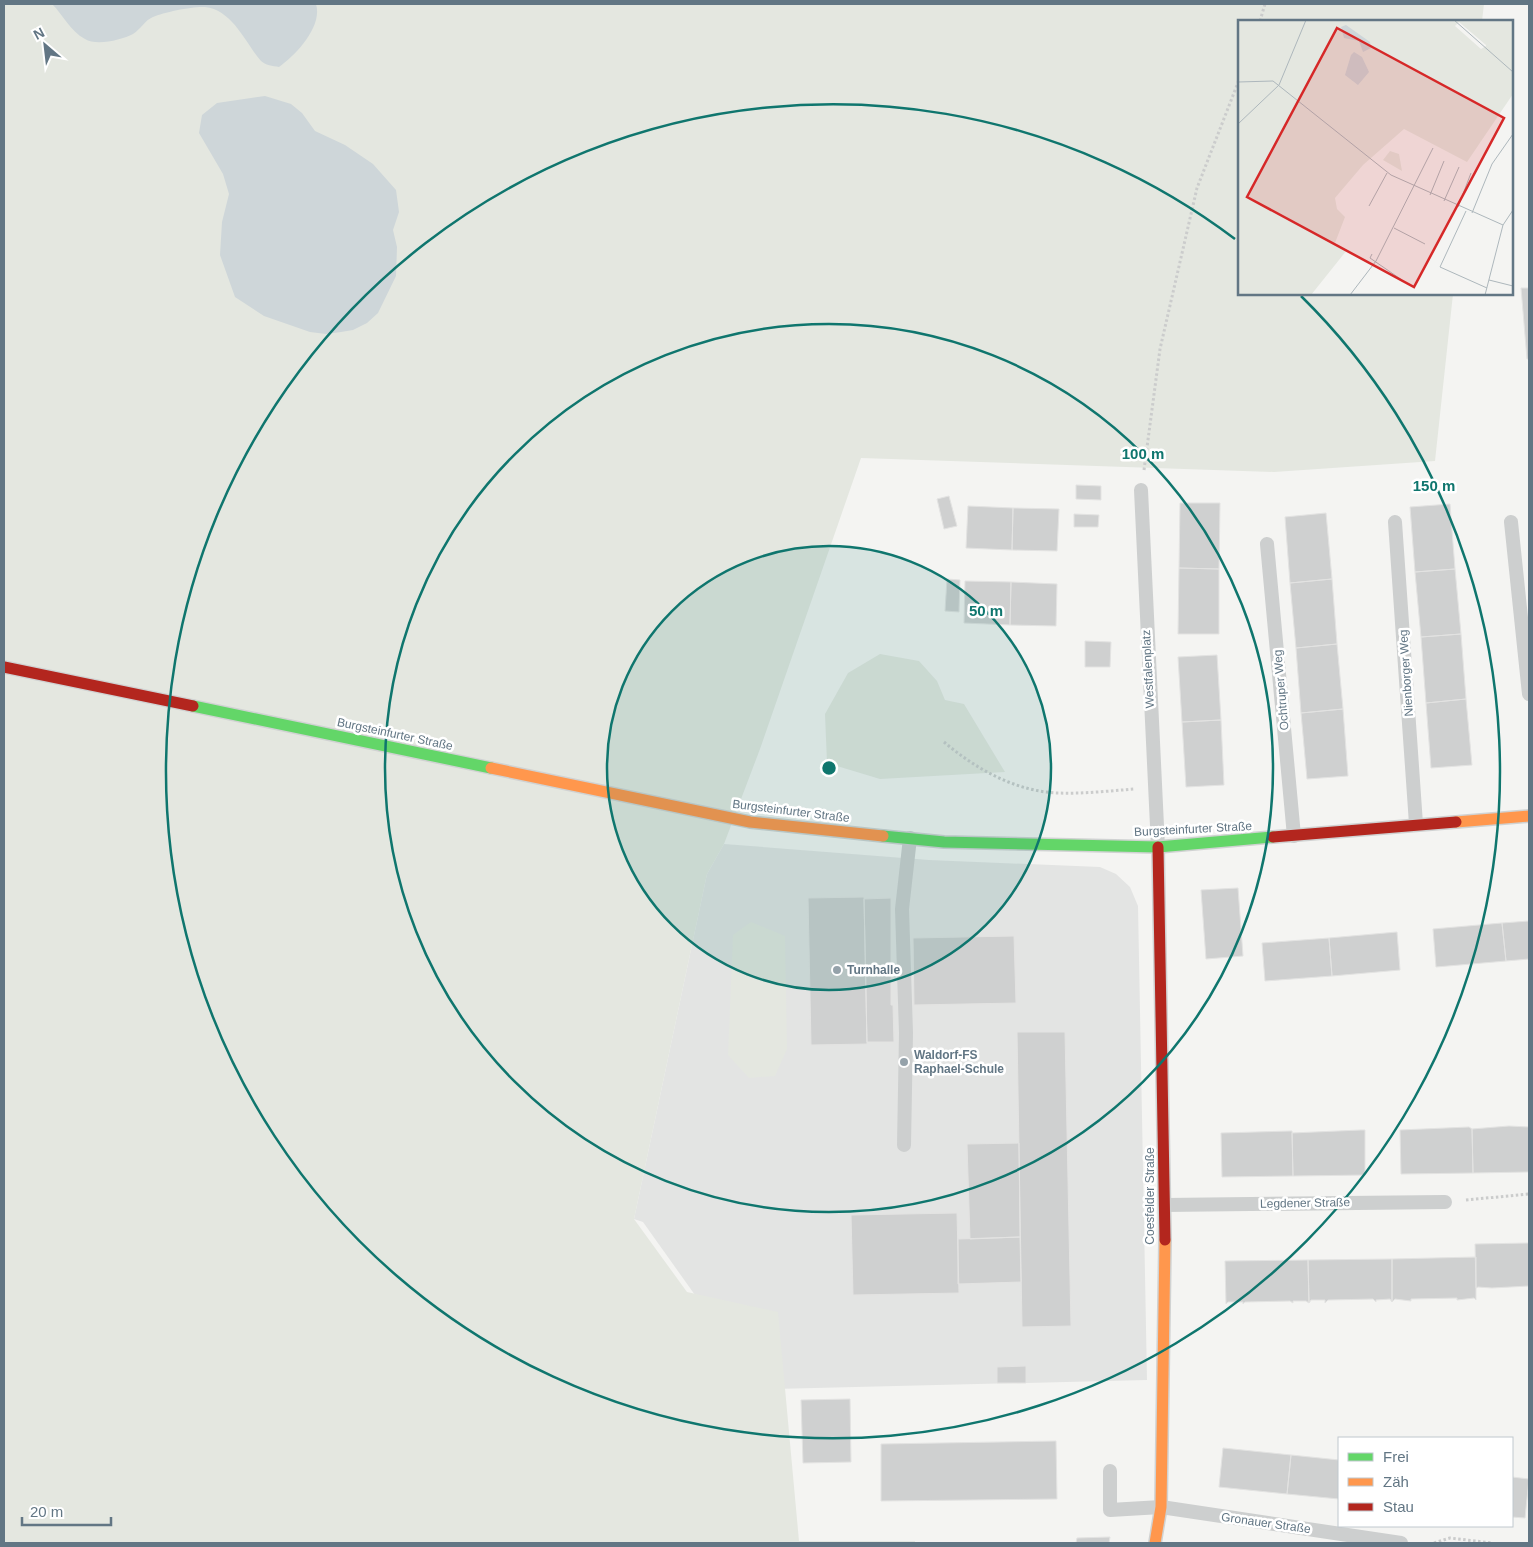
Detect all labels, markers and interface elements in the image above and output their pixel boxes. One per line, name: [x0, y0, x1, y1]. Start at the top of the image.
north arrow: [20, 20, 70, 70]
inset map: [1238, 20, 1513, 295]
text: N: [31, 24, 47, 43]
text: 100 m: [1122, 445, 1164, 462]
text: 150 m: [1413, 477, 1455, 494]
text: 50 m: [969, 602, 1003, 619]
street label: Westfalenplatz: [1139, 629, 1157, 709]
street label: Nienborger Weg: [1396, 629, 1416, 717]
street label: Ochtruper Weg: [1270, 649, 1292, 731]
street label: Burgsteinfurter Straße: [336, 715, 455, 753]
centre of rings: [820, 759, 838, 777]
street label: Burgsteinfurter Straße: [732, 797, 851, 825]
street label: Burgsteinfurter Straße: [1134, 819, 1253, 839]
place label: Turnhalle: [847, 963, 900, 977]
marker: Turnhalle: [831, 964, 843, 976]
place label: Waldorf-FS Raphael-Schule: [914, 1048, 1004, 1076]
marker: Waldorf-FS Raphael-Schule: [898, 1056, 910, 1068]
street label: Coesfelder Straße: [1143, 1147, 1157, 1245]
street label: Legdener Straße: [1260, 1195, 1350, 1211]
legend: [1338, 1437, 1513, 1527]
text: Frei: [1383, 1448, 1409, 1465]
text: Zäh: [1383, 1473, 1409, 1490]
scale bar: [22, 1494, 111, 1526]
text: Stau: [1383, 1498, 1414, 1515]
text: 20 m: [30, 1503, 63, 1520]
street label: Gronauer Straße: [1220, 1510, 1312, 1536]

